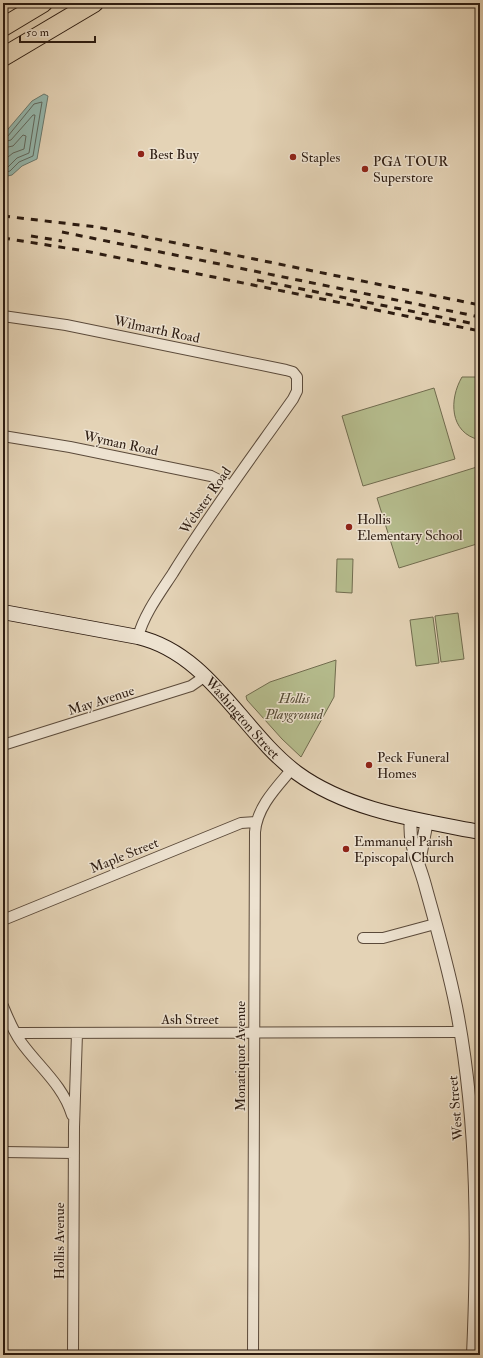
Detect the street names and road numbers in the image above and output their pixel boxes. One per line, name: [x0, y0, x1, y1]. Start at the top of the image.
street label: Wilmarth Road: [111, 312, 202, 347]
street label: Wyman Road: [81, 427, 160, 461]
street label: Webster Road: [175, 463, 235, 538]
street label: Washington Street: [201, 673, 284, 763]
street label: May Avenue: [66, 682, 137, 720]
street label: Maple Street: [87, 834, 162, 878]
street label: Monatiquot Avenue: [232, 1001, 249, 1111]
street label: Ash Street: [160, 1011, 219, 1028]
street label: West Street: [444, 1074, 467, 1142]
street label: Hollis Avenue: [51, 1202, 68, 1280]

